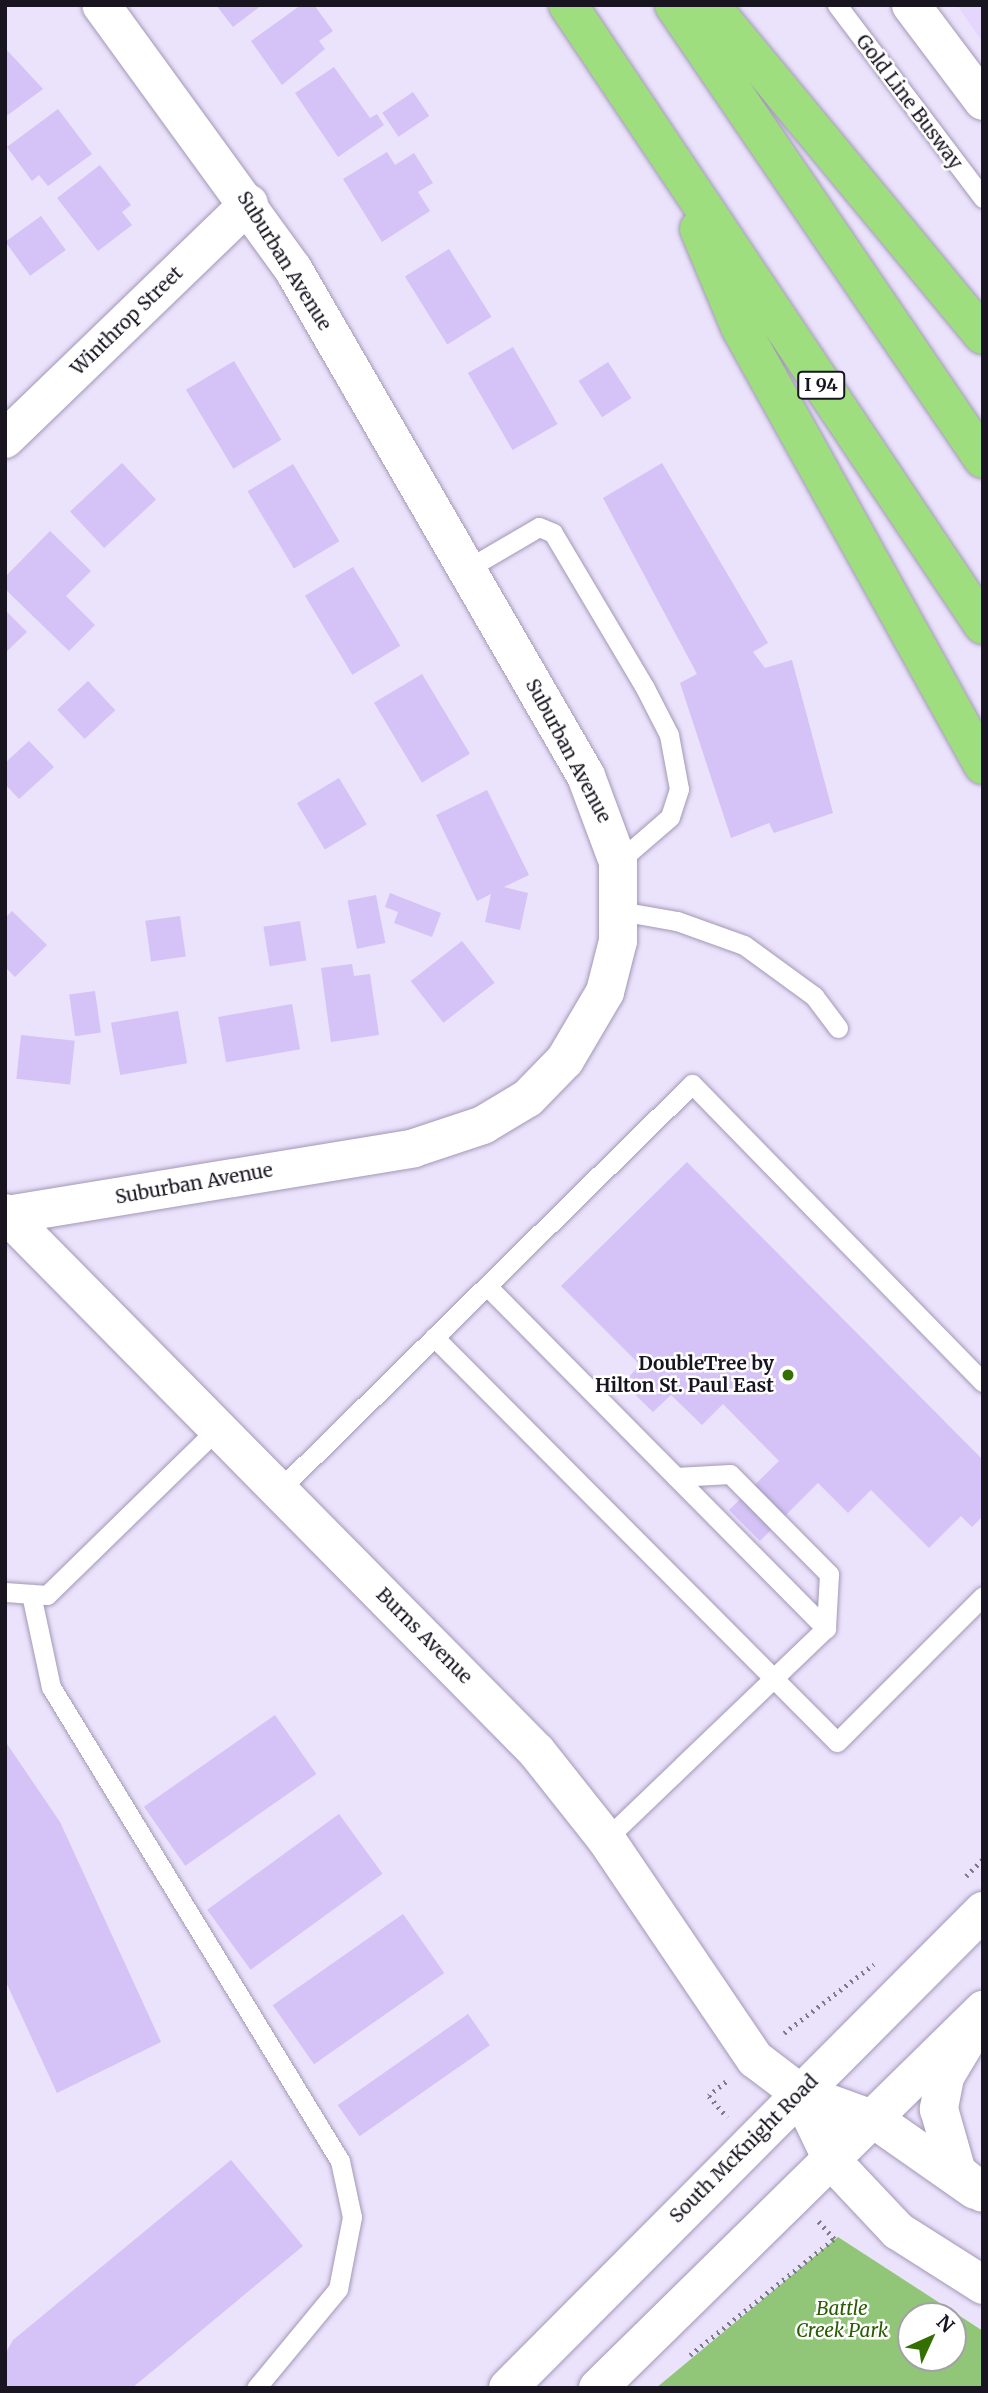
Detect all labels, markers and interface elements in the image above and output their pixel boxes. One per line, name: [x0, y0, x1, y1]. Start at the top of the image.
street label: Gold Line Busway: [851, 30, 967, 174]
street label: Suburban Avenue: [232, 187, 336, 335]
street label: Winthrop Street: [66, 262, 188, 380]
road number: I 94: [796, 370, 846, 400]
street label: Suburban Avenue: [520, 675, 616, 827]
street label: Suburban Avenue: [113, 1159, 275, 1209]
place label: DoubleTree by Hilton St. Paul East: [595, 1353, 774, 1397]
marker: DoubleTree by Hilton St. Paul East: [780, 1367, 796, 1383]
street label: Burns Avenue: [371, 1583, 477, 1689]
street label: South McKnight Road: [665, 2070, 823, 2228]
park label: Battle Creek Park: [796, 2298, 888, 2342]
north arrow: [897, 2302, 967, 2372]
text: N: [932, 2310, 959, 2337]

